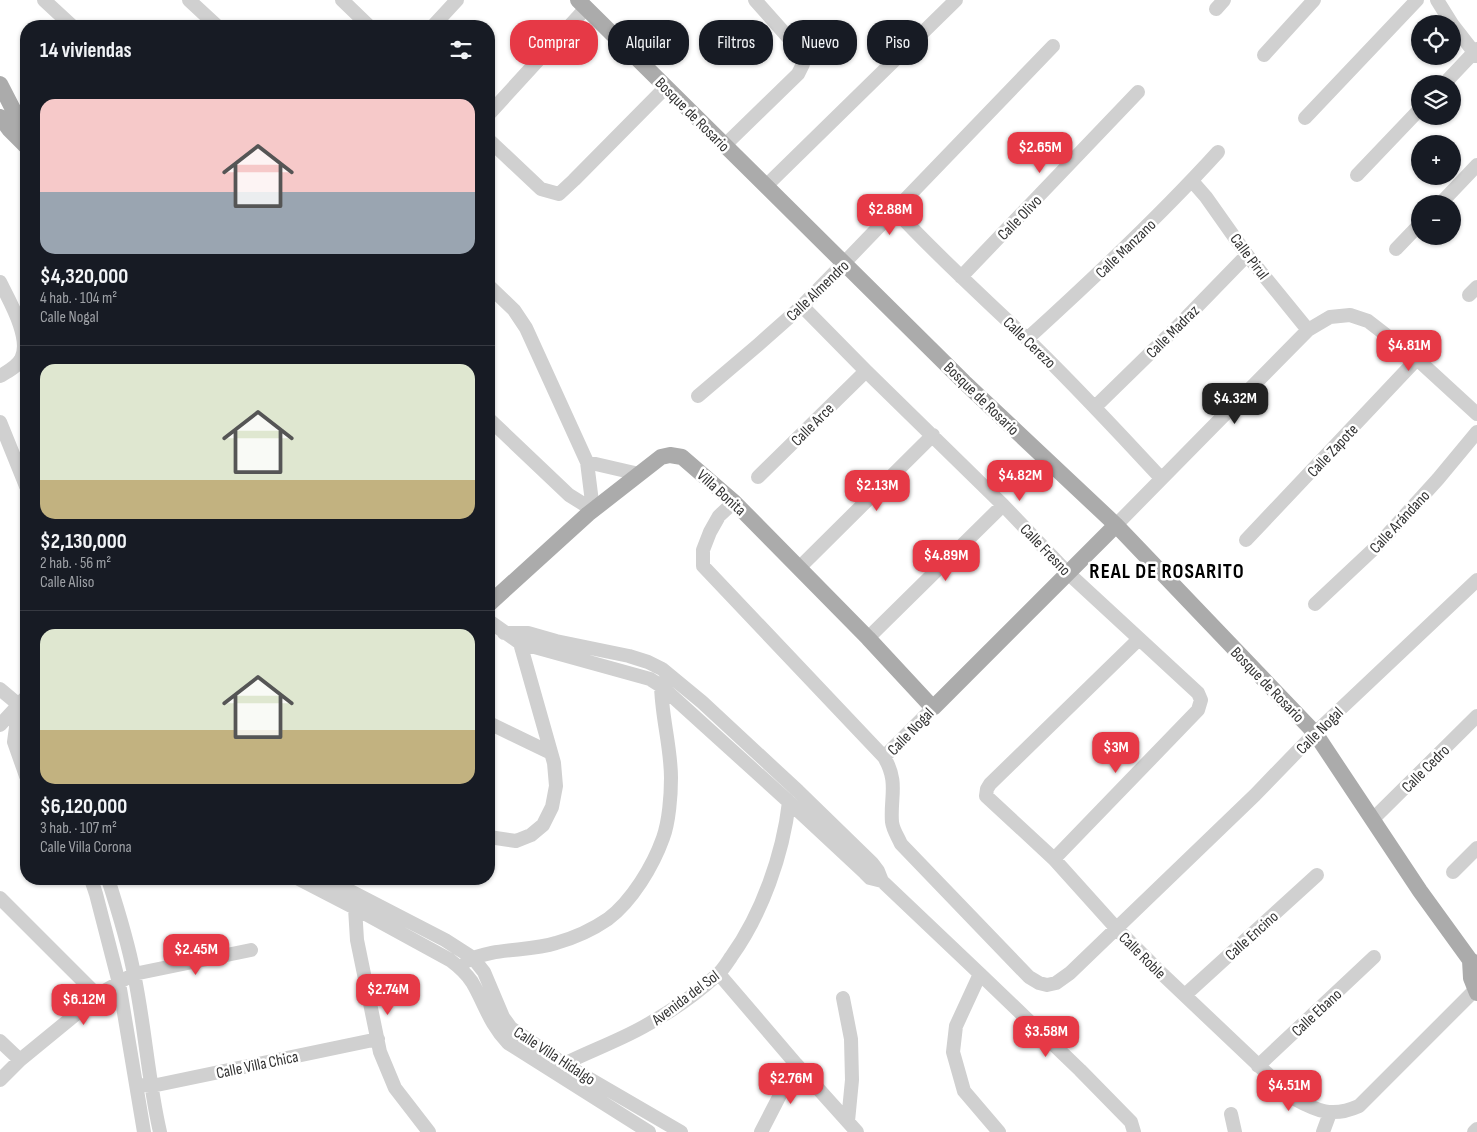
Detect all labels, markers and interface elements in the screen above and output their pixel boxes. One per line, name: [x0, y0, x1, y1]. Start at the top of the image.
map controls: [1411, 15, 1461, 245]
button: locate: [1411, 15, 1461, 65]
chip: Comprar: [510, 20, 598, 65]
chip: Alquilar: [608, 20, 689, 65]
chip: Filtros: [699, 20, 773, 65]
chip: Nuevo: [783, 20, 857, 65]
chip: Piso: [867, 20, 928, 65]
icon: filters: [447, 36, 475, 64]
text: 14 viviendas: [40, 38, 132, 63]
street label: Bosque de Rosario: [651, 74, 733, 156]
button: layers: [1411, 75, 1461, 125]
icon: home: [213, 131, 303, 221]
pin: $2.65M: [999, 132, 1081, 174]
button: +: [1411, 135, 1461, 185]
text: $2.65M: [1018, 138, 1062, 157]
street label: Calle Olivo: [994, 191, 1046, 245]
pin: $2.88M: [849, 194, 931, 236]
button: −: [1411, 195, 1461, 245]
text: $2.88M: [868, 200, 912, 219]
street label: Calle Manzano: [1092, 216, 1160, 282]
street label: Calle Pirul: [1225, 230, 1272, 284]
street label: Calle Almendro: [783, 257, 853, 326]
text: $4,320,000: [40, 264, 128, 289]
text: 4 hab. · 104 m²: [40, 289, 117, 308]
street label: Calle Madraz: [1143, 301, 1204, 363]
text: Calle Nogal: [40, 308, 99, 327]
street label: Calle Cerezo: [999, 313, 1059, 373]
pin: $4.81M: [1368, 330, 1450, 372]
text: $4.81M: [1387, 336, 1431, 355]
street label: Bosque de Rosario: [939, 358, 1023, 440]
pin: $4.32M: [1194, 382, 1276, 425]
text: $4.32M: [1213, 389, 1257, 408]
icon: home: [213, 397, 303, 487]
street label: Calle Arce: [788, 400, 838, 450]
street label: Calle Zapote: [1304, 421, 1362, 482]
pin: $4.82M: [979, 460, 1061, 502]
street label: Villa Bonita: [693, 466, 749, 520]
text: $4.82M: [998, 466, 1042, 485]
pin: $2.13M: [836, 470, 918, 512]
text: $2.13M: [856, 476, 898, 495]
street label: Calle Arándano: [1366, 487, 1434, 558]
street label: Calle Fresno: [1016, 520, 1074, 580]
text: $2,130,000: [40, 529, 127, 554]
pin: $4.89M: [905, 540, 987, 582]
text: $4.89M: [924, 546, 968, 565]
text: 2 hab. · 56 m²: [40, 554, 111, 573]
district label: REAL DE ROSARITO: [1089, 559, 1245, 584]
text: Calle Aliso: [40, 573, 94, 592]
street label: Bosque de Rosario: [1226, 643, 1308, 727]
icon: home: [213, 662, 303, 752]
street label: Calle Nogal: [884, 704, 938, 760]
street label: Calle Nogal: [1293, 704, 1348, 759]
pin: $3M: [1092, 732, 1140, 774]
text: $3M: [1103, 738, 1129, 757]
street label: Calle Cedro: [1398, 741, 1454, 797]
text: $6,120,000: [40, 794, 127, 819]
text: 3 hab. · 107 m²: [40, 819, 117, 838]
text: Calle Villa Corona: [40, 838, 132, 857]
street label: Calle Encino: [1222, 907, 1282, 965]
street label: Calle Roble: [1115, 929, 1169, 983]
pin: $2.45M: [155, 934, 237, 976]
text: $2.45M: [174, 940, 218, 959]
street label: Avenida del Sol: [648, 967, 723, 1030]
pin: $2.74M: [347, 974, 429, 1016]
text: $2.74M: [367, 980, 409, 999]
pin: $6.12M: [43, 984, 125, 1026]
street label: Calle Ebano: [1288, 985, 1346, 1041]
text: $6.12M: [63, 990, 105, 1009]
pin: $3.58M: [1005, 1016, 1087, 1058]
text: $3.58M: [1024, 1022, 1068, 1041]
street label: Calle Villa Hidalgo: [510, 1023, 598, 1090]
street label: Calle Villa Chica: [215, 1048, 300, 1083]
pin: $2.76M: [750, 1062, 832, 1105]
text: $2.76M: [770, 1069, 812, 1088]
pin: $4.51M: [1248, 1070, 1330, 1112]
text: $4.51M: [1268, 1076, 1310, 1095]

